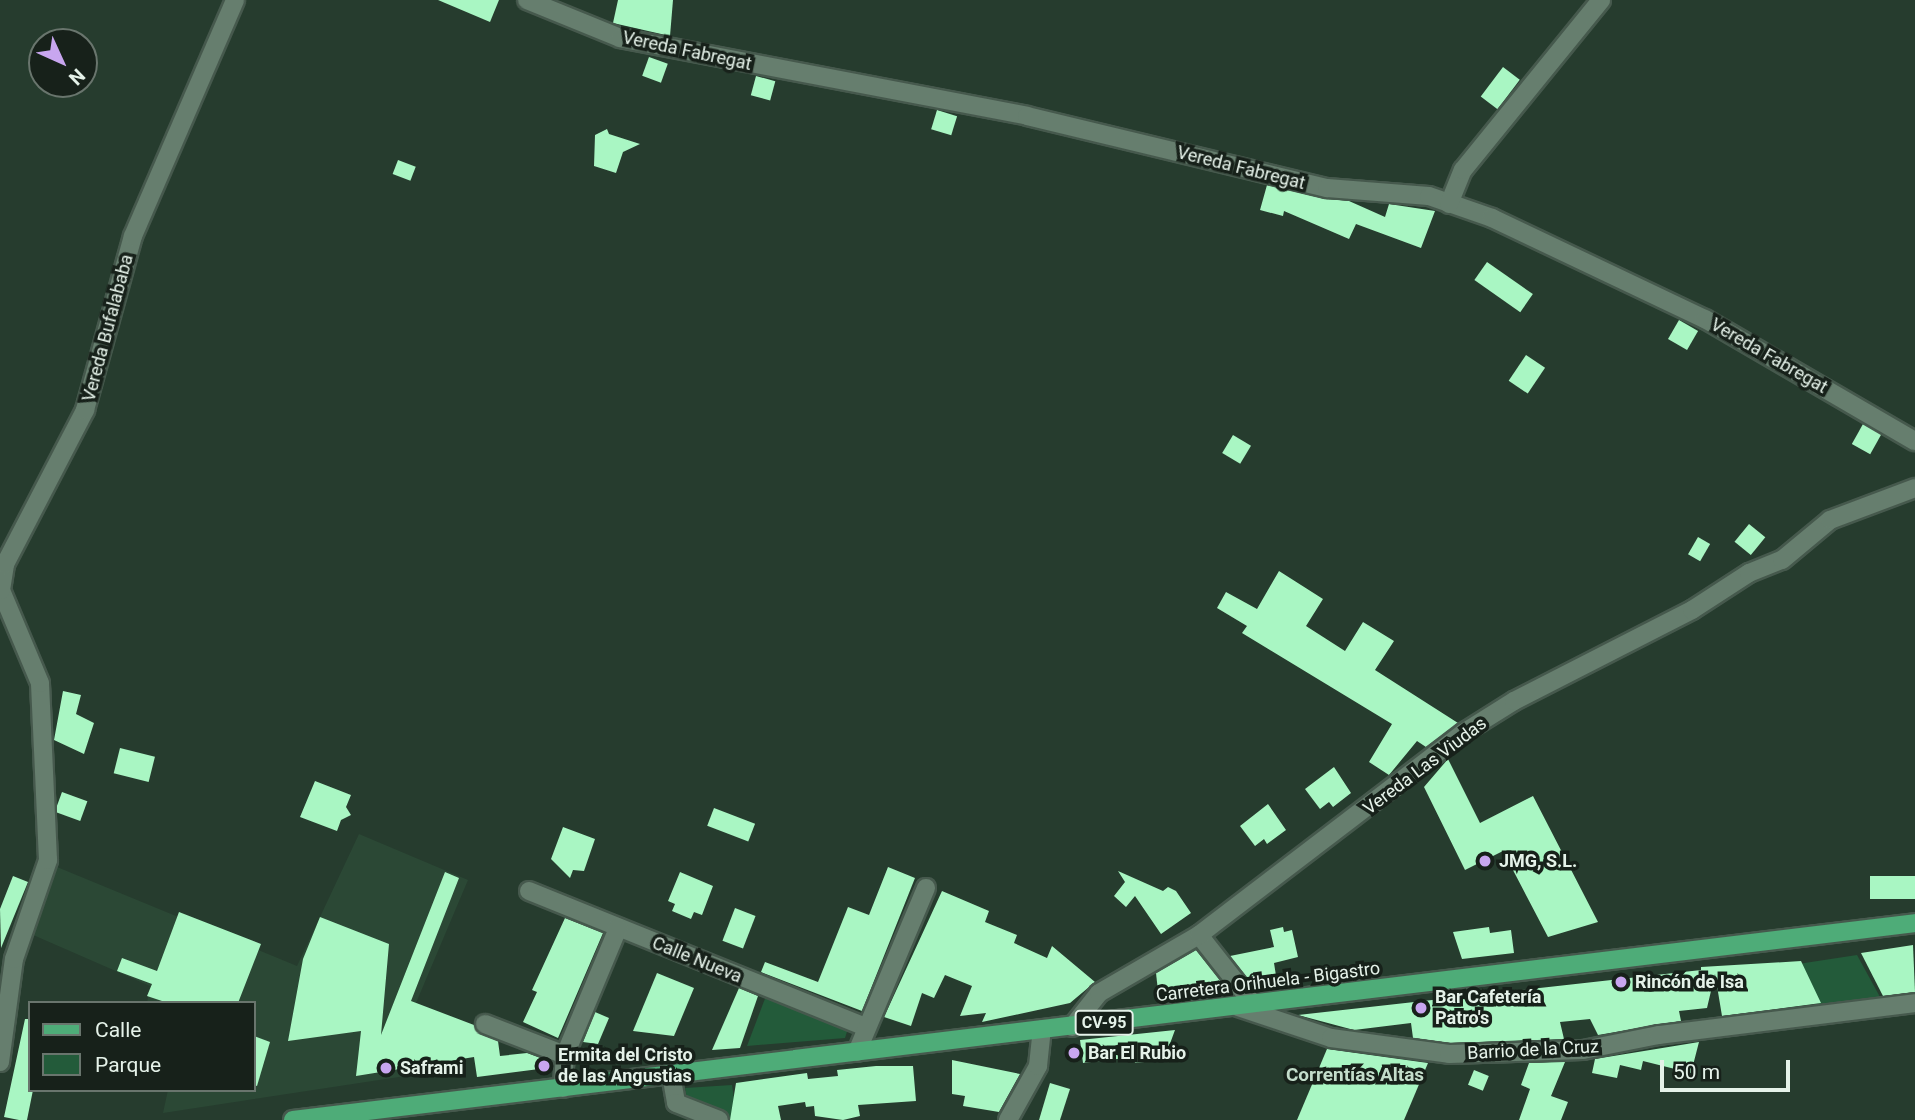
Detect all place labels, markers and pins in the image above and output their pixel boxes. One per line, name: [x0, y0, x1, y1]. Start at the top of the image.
place label: JMG, S.L.: [1499, 850, 1577, 872]
marker: JMG, S.L.: [1477, 853, 1493, 869]
place label: Rincón de Isa: [1635, 971, 1744, 993]
marker: Rincón de Isa: [1613, 974, 1629, 990]
place label: Bar Cafetería Patro's: [1435, 987, 1541, 1030]
marker: Bar Cafetería Patro's: [1413, 1000, 1429, 1016]
place label: Bar El Rubio: [1088, 1042, 1186, 1064]
place label: Ermita del Cristo de las Angustias: [558, 1045, 693, 1088]
marker: Bar El Rubio: [1066, 1045, 1082, 1061]
place label: Saframi: [400, 1057, 463, 1079]
marker: Ermita del Cristo de las Angustias: [536, 1058, 552, 1074]
marker: Saframi: [378, 1060, 394, 1076]

